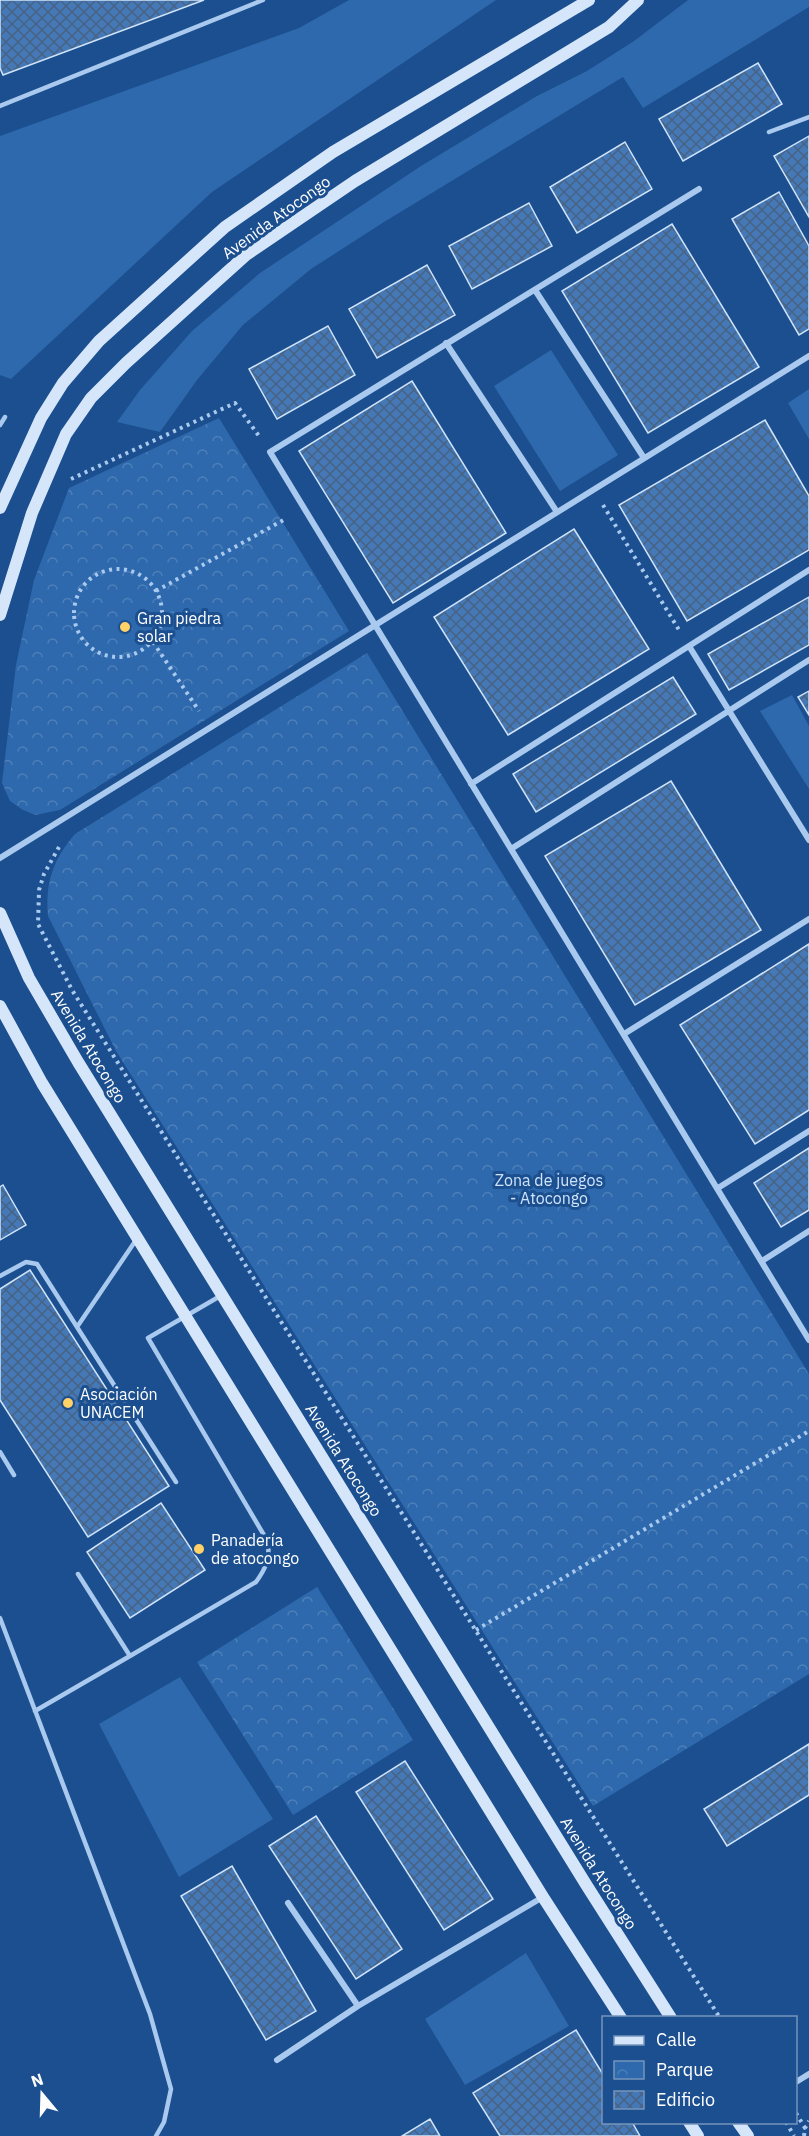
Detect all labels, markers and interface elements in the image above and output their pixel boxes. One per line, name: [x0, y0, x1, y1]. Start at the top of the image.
street label: Avenida Atocongo: [218, 171, 334, 263]
place label: Gran piedra solar: [137, 608, 221, 646]
marker: Gran piedra solar: [118, 620, 132, 634]
street label: Avenida Atocongo: [47, 985, 131, 1107]
park label: Zona de juegos - Atocongo: [495, 1170, 603, 1208]
place label: Asociación UNACEM: [80, 1384, 158, 1422]
marker: Asociación UNACEM: [61, 1396, 75, 1410]
street label: Avenida Atocongo: [301, 1400, 387, 1520]
place label: Panadería de atocongo: [211, 1530, 299, 1568]
marker: Panadería de atocongo: [192, 1542, 206, 1556]
street label: Avenida Atocongo: [556, 1813, 642, 1933]
legend: [602, 2016, 797, 2124]
text: Calle: [656, 2028, 696, 2051]
text: Parque: [656, 2058, 714, 2081]
north arrow: [12, 2064, 72, 2124]
text: N: [28, 2068, 46, 2091]
text: Edificio: [656, 2088, 715, 2111]

